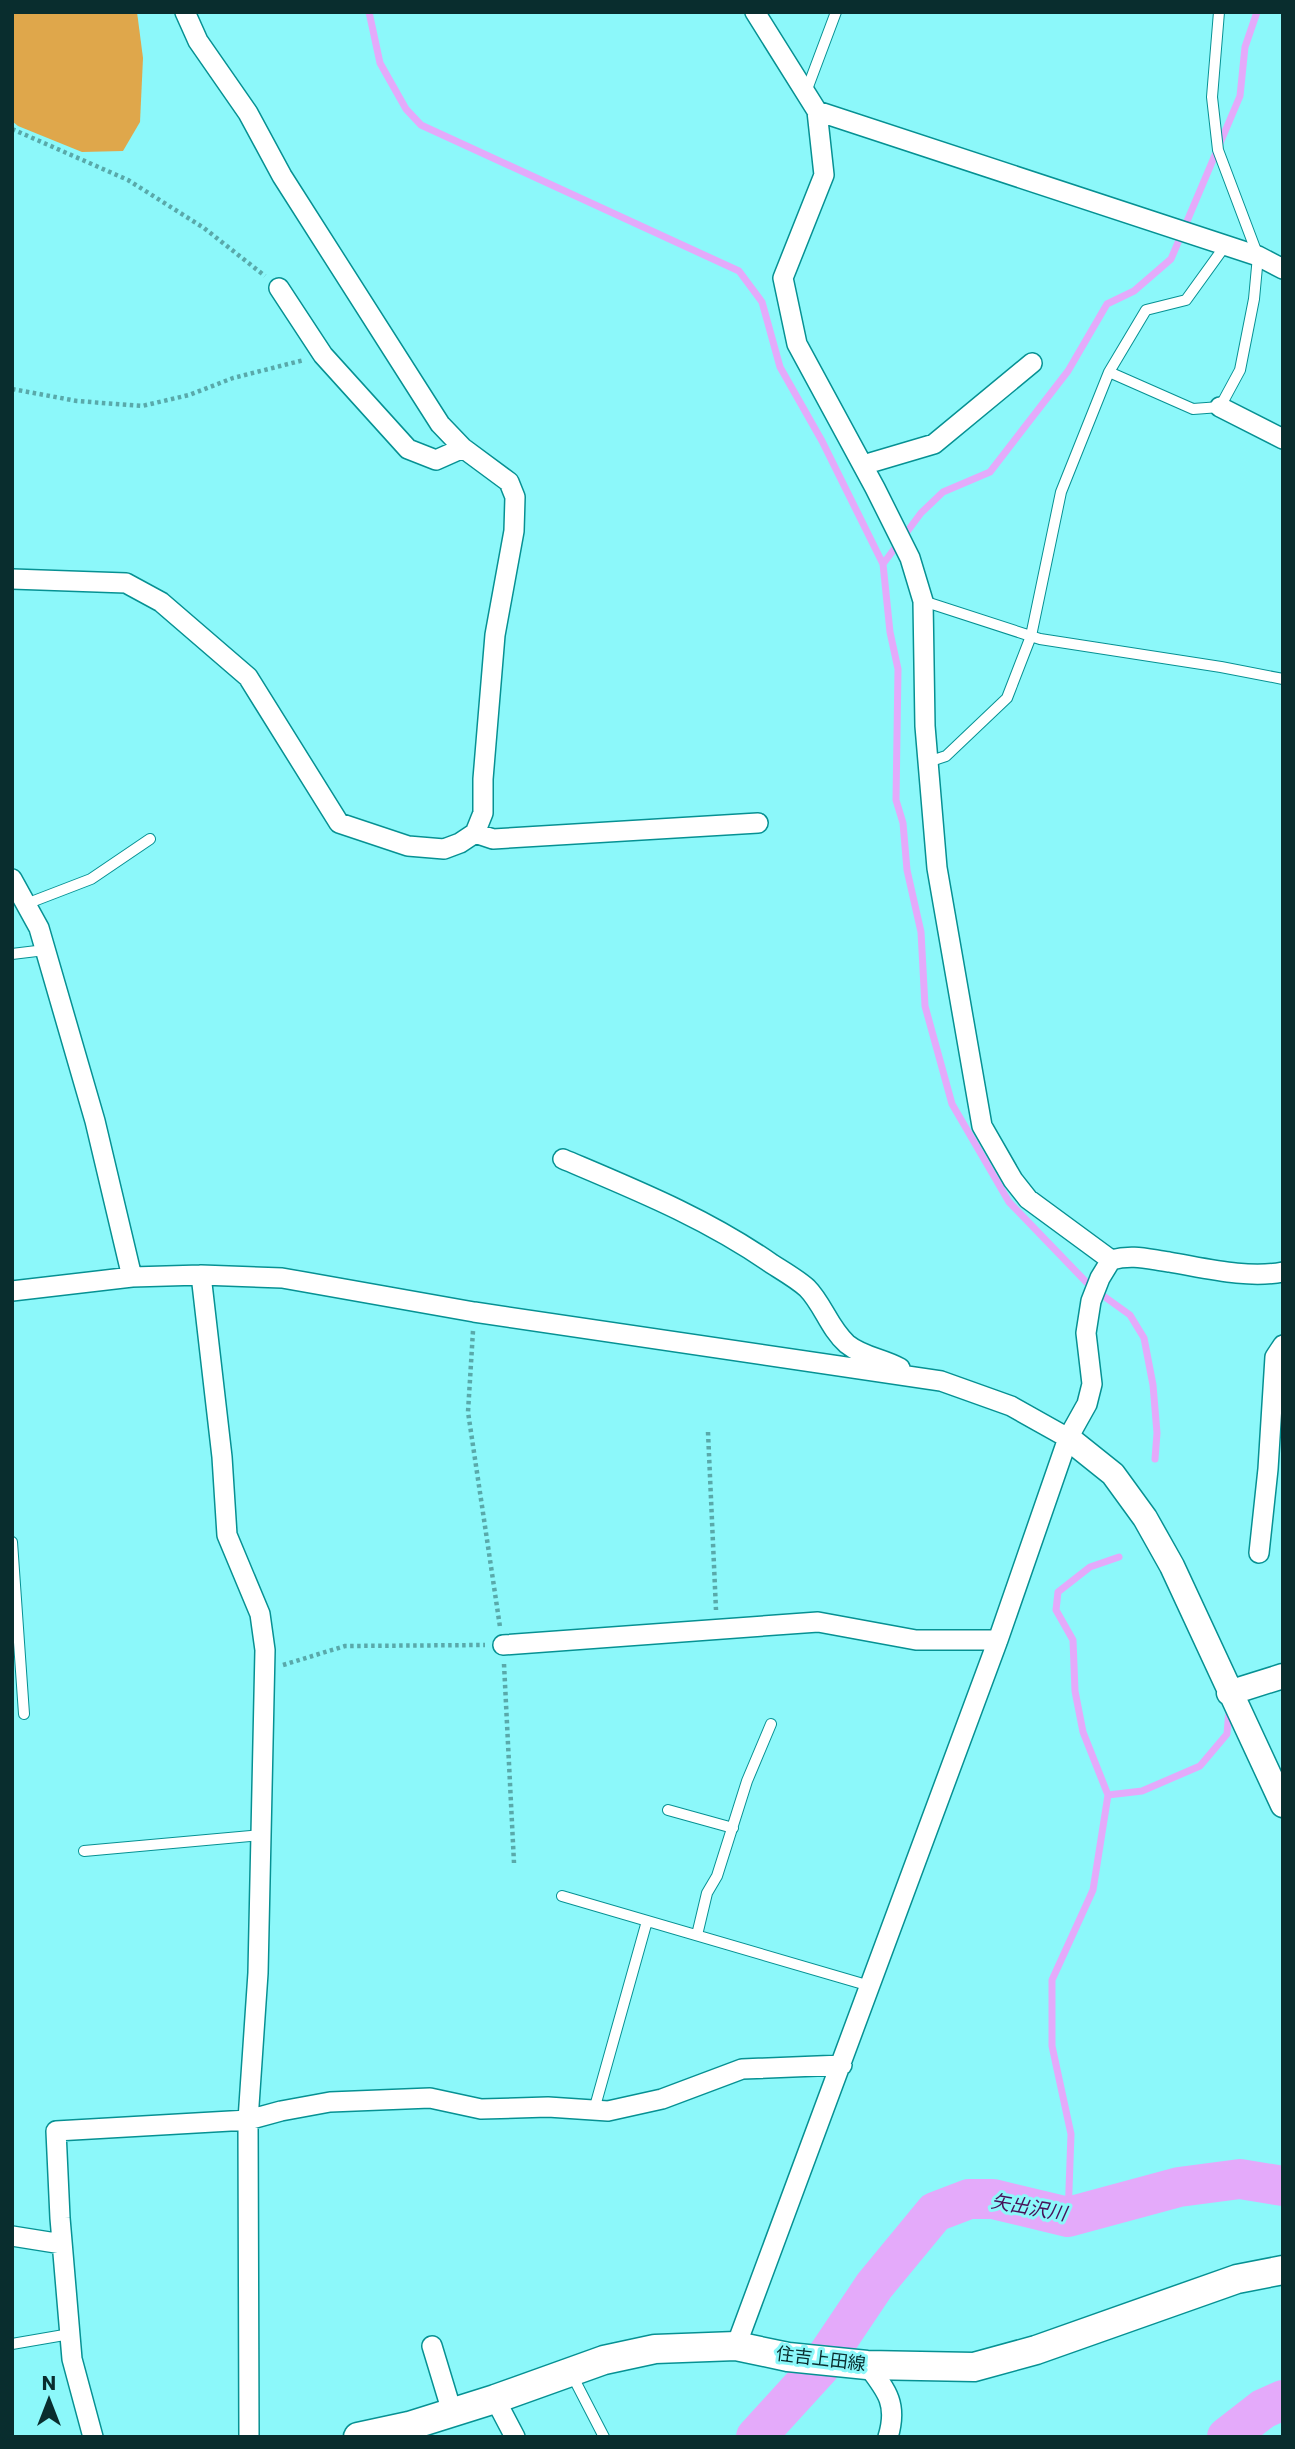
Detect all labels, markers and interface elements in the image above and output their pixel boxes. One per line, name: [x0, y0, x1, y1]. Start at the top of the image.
water label: 矢出沢川: [989, 2188, 1071, 2228]
street label: 住吉上田線: [775, 2341, 867, 2376]
north arrow: [14, 2365, 84, 2435]
text: N: [42, 2370, 56, 2397]

